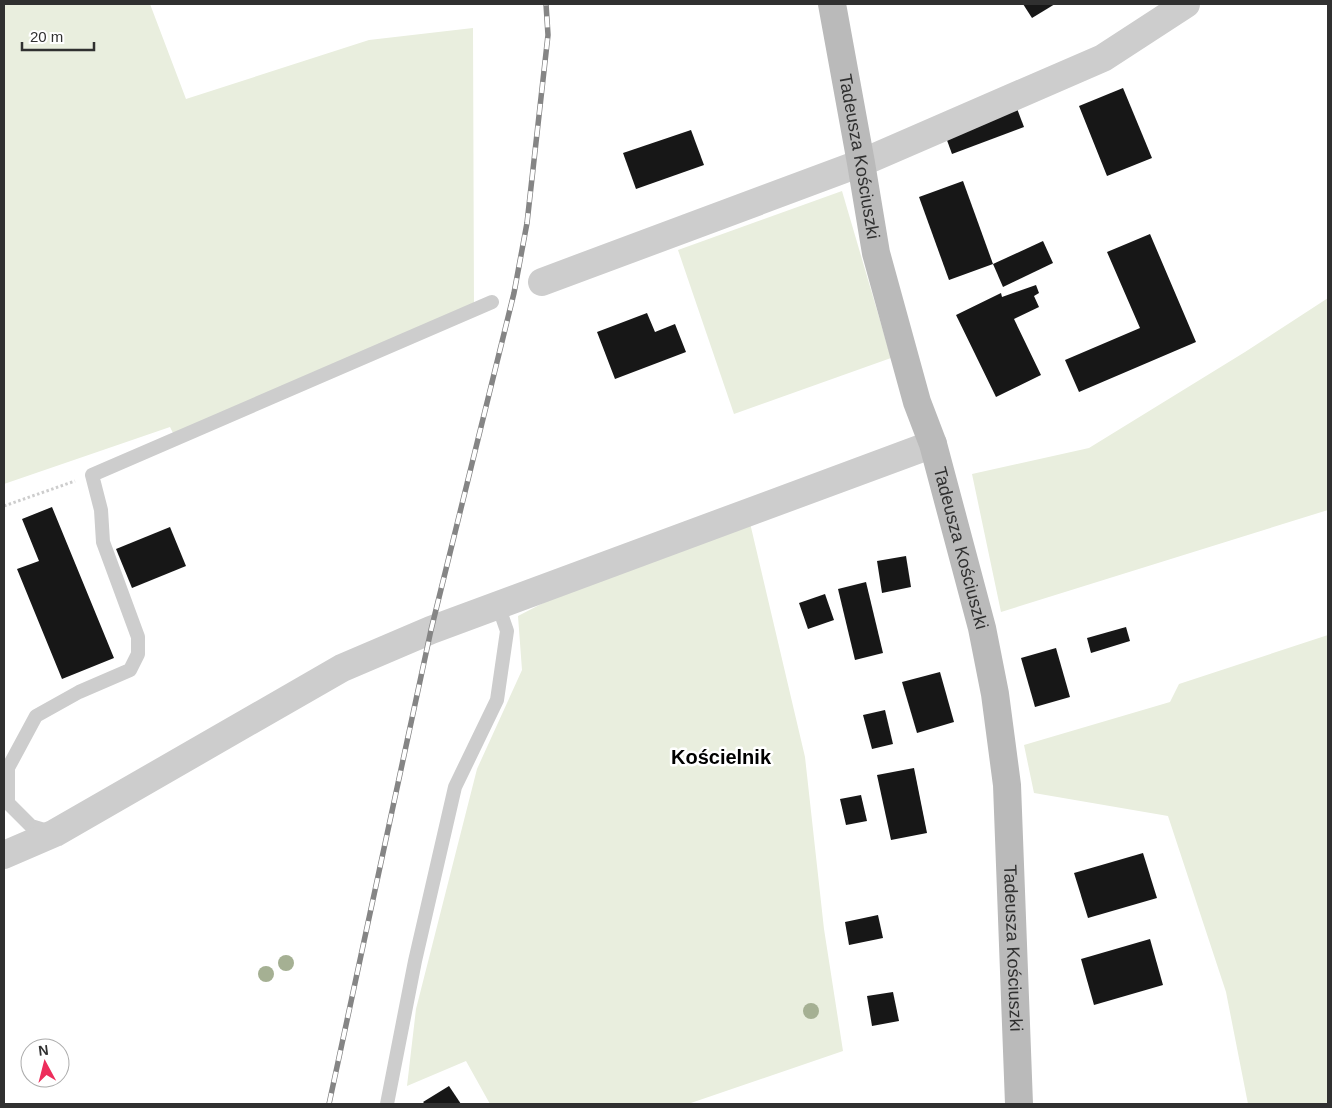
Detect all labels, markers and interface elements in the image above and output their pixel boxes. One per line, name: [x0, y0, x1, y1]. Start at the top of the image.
scale bar: [22, 20, 95, 52]
text: 20 m: [30, 28, 63, 45]
street label: Tadeusza Kościuszki: [835, 72, 884, 241]
street label: Tadeusza Kościuszki: [930, 465, 992, 631]
district label: Kościelnik: [671, 746, 772, 768]
street label: Tadeusza Kościuszki: [1000, 864, 1026, 1032]
north arrow: [20, 1038, 70, 1088]
text: N: [37, 1042, 49, 1059]

